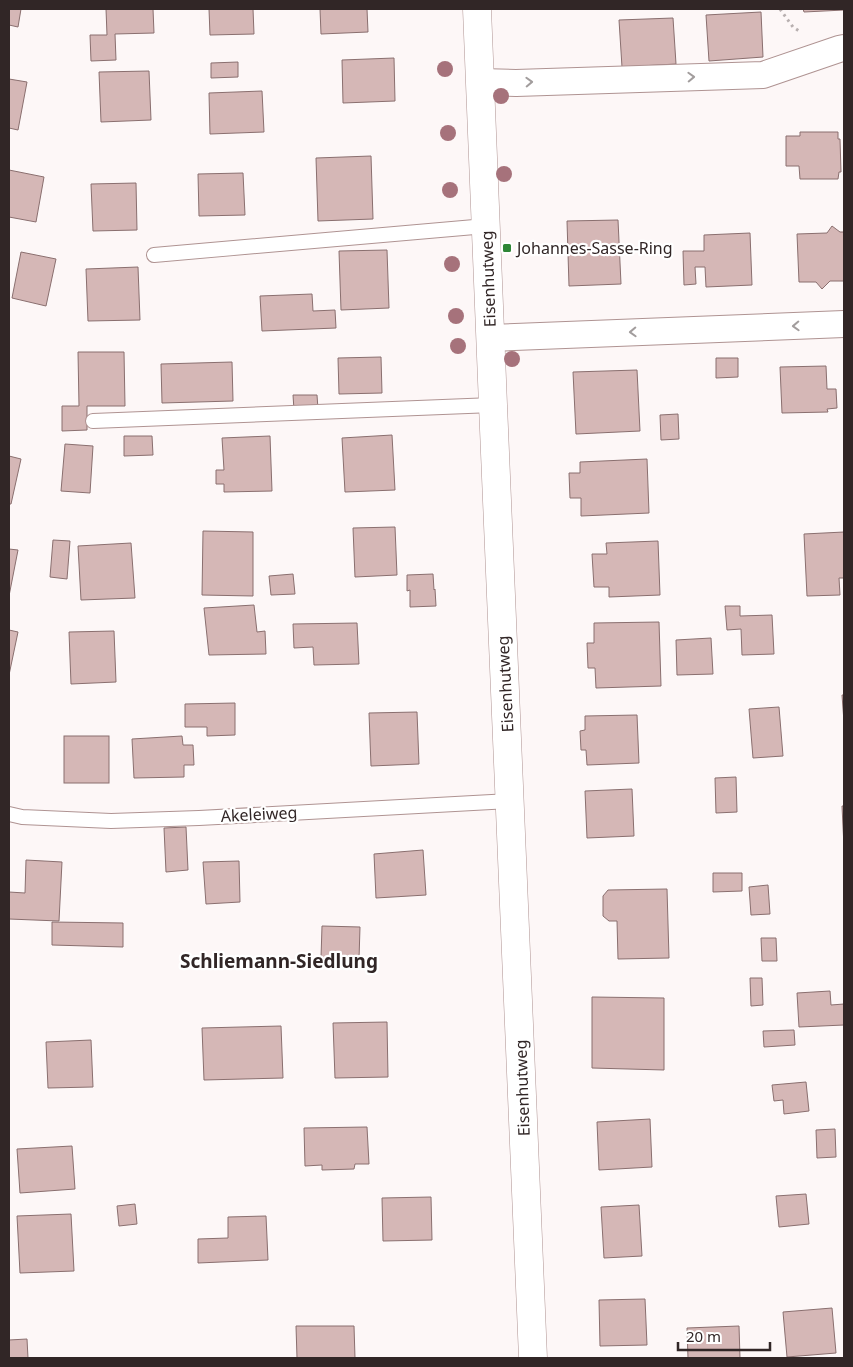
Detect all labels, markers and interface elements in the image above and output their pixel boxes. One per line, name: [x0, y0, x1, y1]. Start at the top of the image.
one-way arrow: [688, 72, 696, 83]
one-way arrow: [526, 77, 533, 87]
street label: Eisenhutweg: [475, 230, 501, 328]
place label: Johannes-Sasse-Ring: [515, 237, 673, 259]
marker: Johannes-Sasse-Ring: [501, 242, 513, 254]
one-way arrow: [791, 321, 799, 332]
one-way arrow: [629, 327, 637, 338]
street label: Eisenhutweg: [491, 635, 519, 733]
street label: Akeleiweg: [220, 801, 298, 827]
district label: Schliemann-Siedlung: [180, 948, 378, 974]
street label: Eisenhutweg: [509, 1039, 535, 1137]
scale bar: [678, 1320, 770, 1352]
text: 20 m: [686, 1326, 721, 1346]

